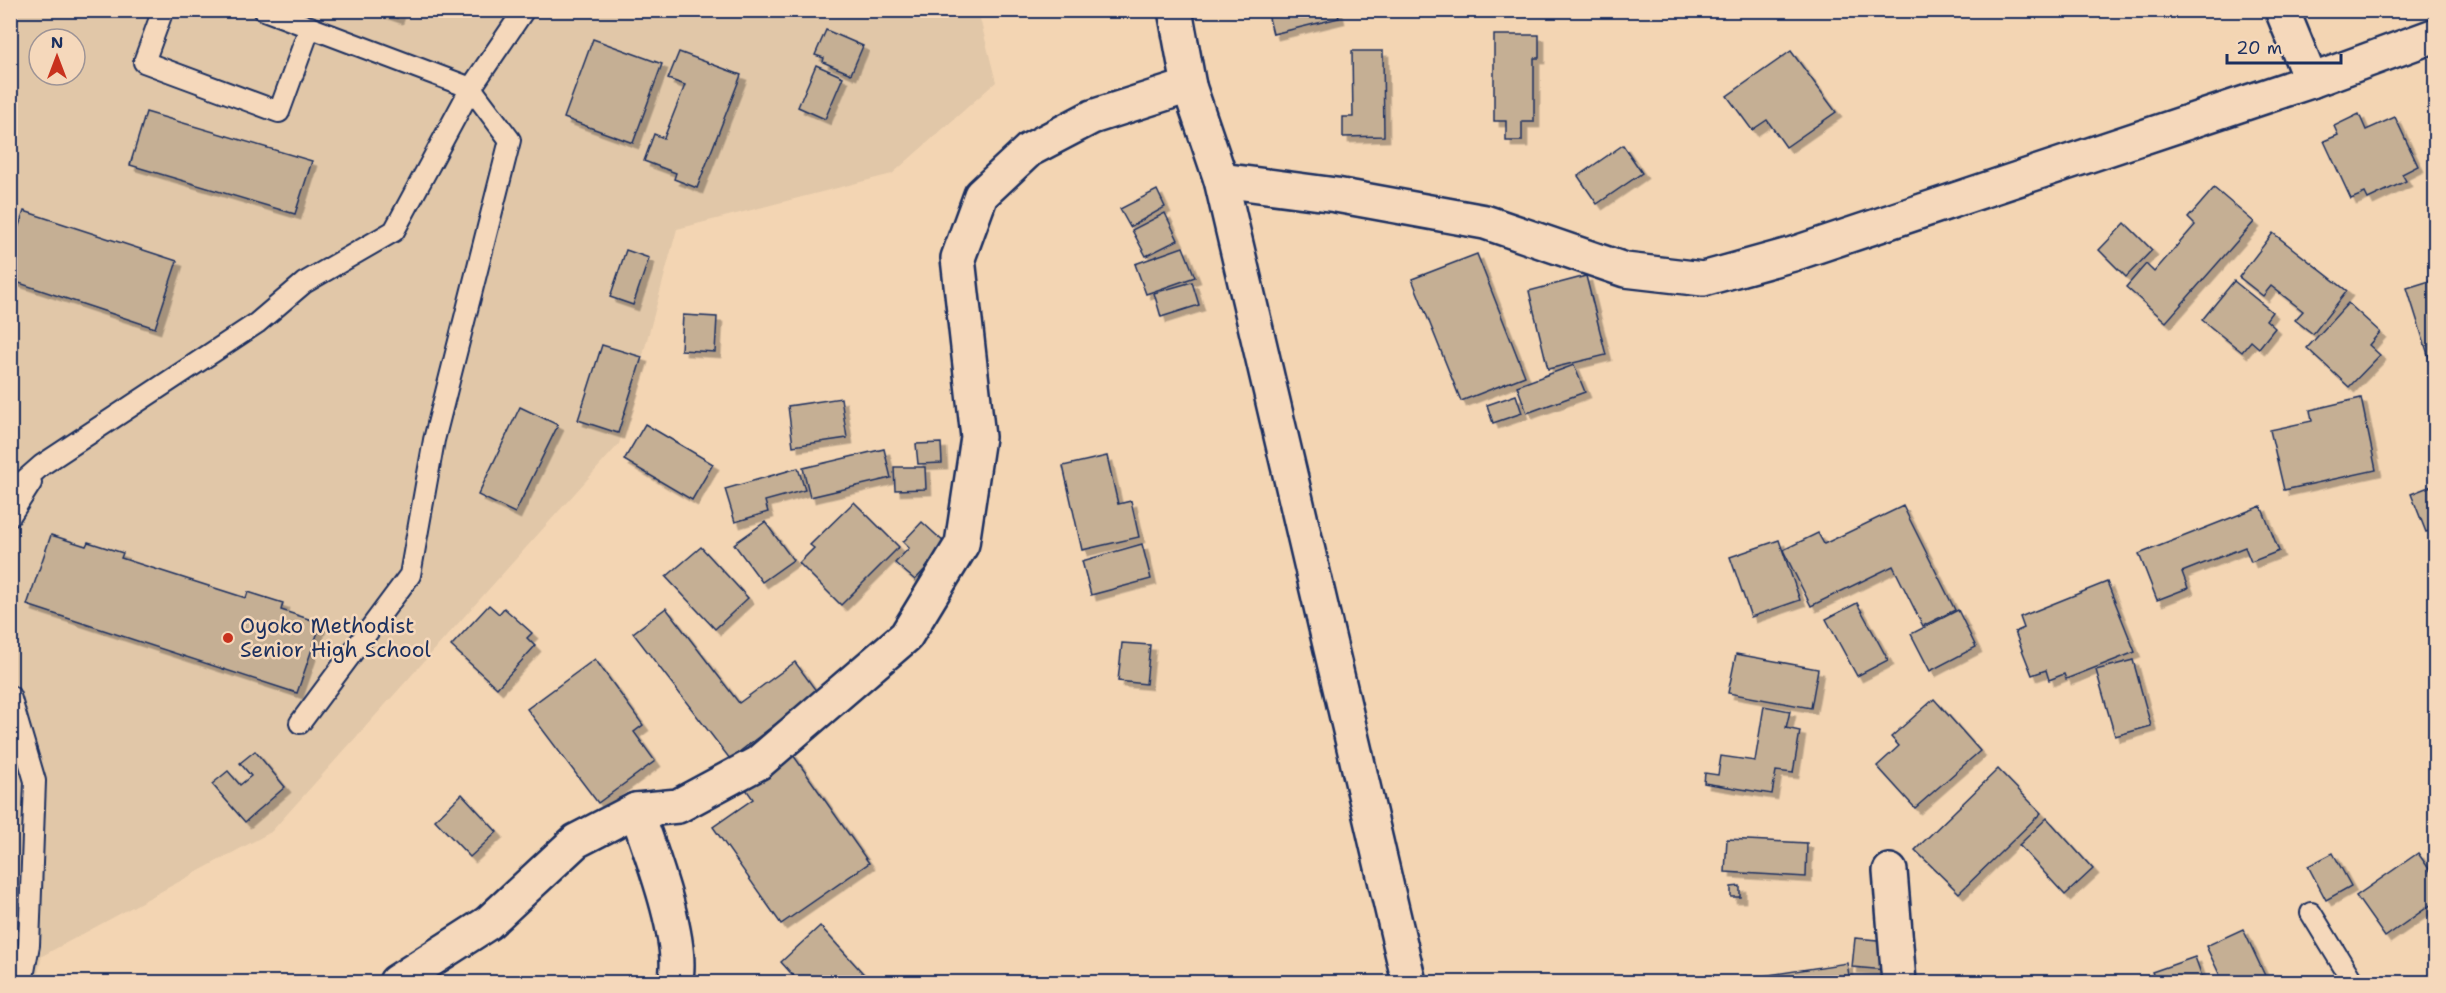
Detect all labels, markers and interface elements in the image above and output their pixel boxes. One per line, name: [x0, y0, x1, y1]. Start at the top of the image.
north arrow: [27, 27, 87, 87]
scale bar: [2227, 27, 2341, 65]
text: N: [51, 32, 63, 53]
text: 20 m: [2236, 36, 2282, 60]
place label: Oyoko Methodist Senior High School: [240, 612, 432, 664]
marker: Oyoko Methodist Senior High School: [221, 631, 235, 645]

